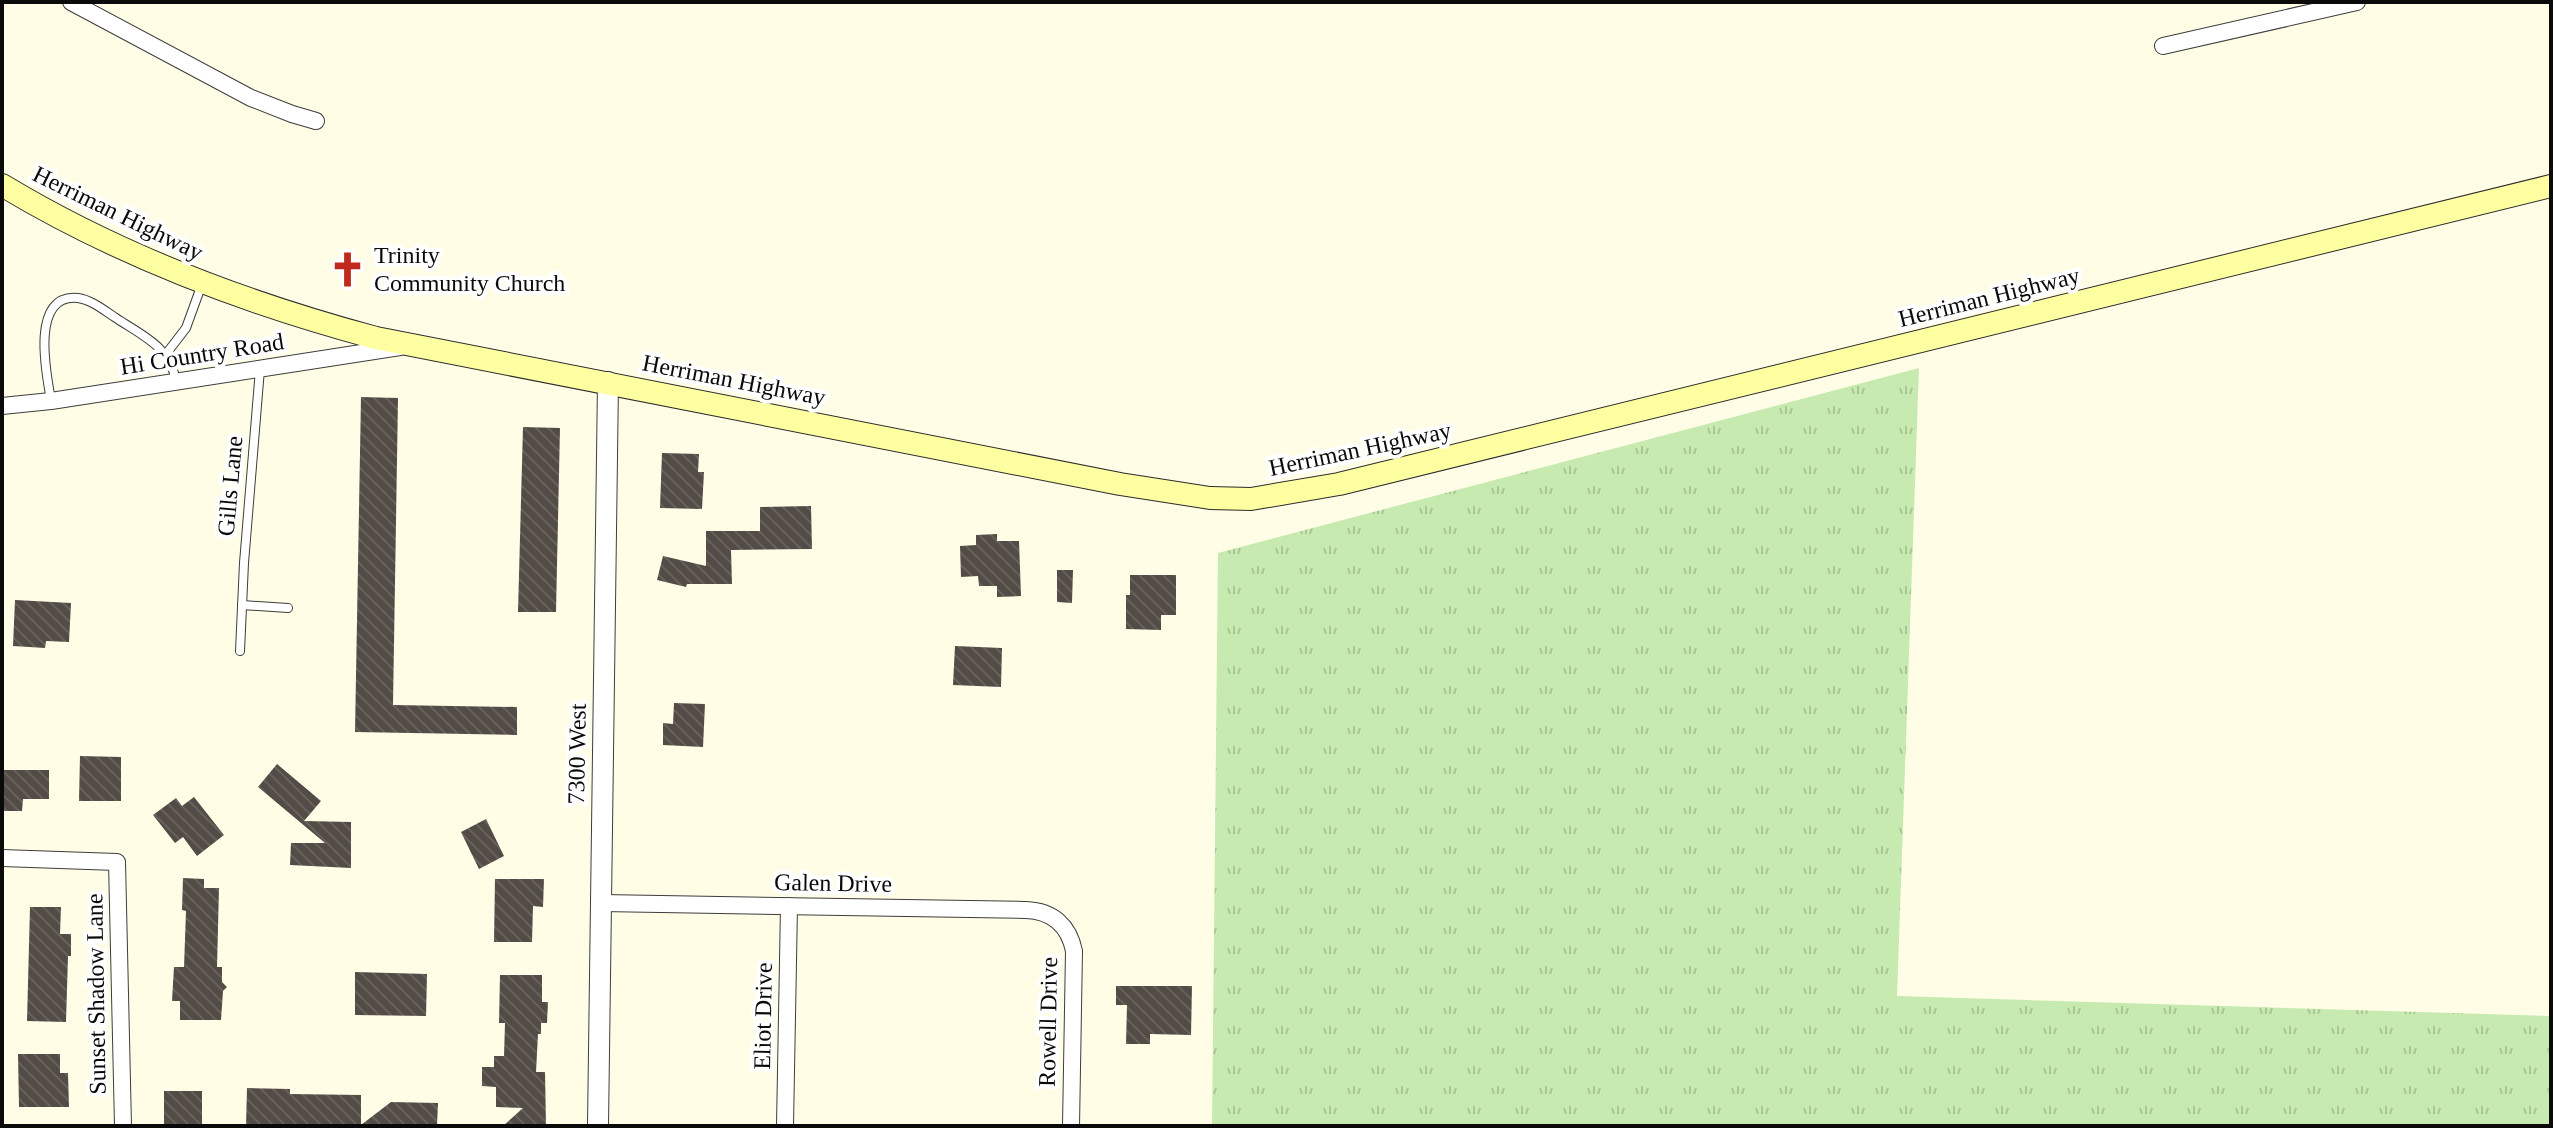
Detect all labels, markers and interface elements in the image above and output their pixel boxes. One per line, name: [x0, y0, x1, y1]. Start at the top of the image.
street label: Herriman Highway: [29, 161, 207, 265]
place label: Trinity Community Church: [374, 242, 565, 296]
church icon: Trinity Community Church: [329, 250, 367, 288]
street label: Herriman Highway: [1896, 262, 2082, 332]
street label: Hi Country Road: [118, 328, 286, 380]
street label: Herriman Highway: [640, 349, 828, 411]
street label: Herriman Highway: [1266, 417, 1454, 481]
street label: Gills Lane: [213, 435, 247, 537]
street label: 7300 West: [563, 703, 591, 805]
street label: Galen Drive: [774, 869, 892, 897]
street label: Sunset Shadow Lane: [81, 893, 111, 1095]
street label: Rowell Drive: [1034, 957, 1062, 1087]
street label: Eliot Drive: [749, 962, 777, 1070]

